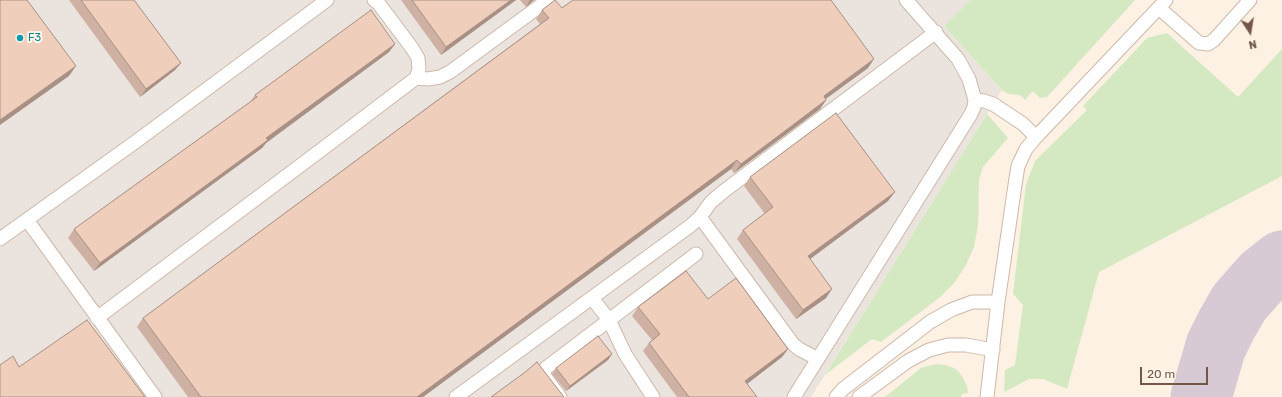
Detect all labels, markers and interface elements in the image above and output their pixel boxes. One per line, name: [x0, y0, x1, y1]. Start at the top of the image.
north arrow: [1230, 12, 1270, 52]
place label: F3: [28, 31, 41, 45]
marker: F3: [15, 33, 25, 43]
text: N: [1247, 37, 1258, 51]
scale bar: [1142, 359, 1210, 385]
text: 20 m: [1147, 367, 1175, 381]

